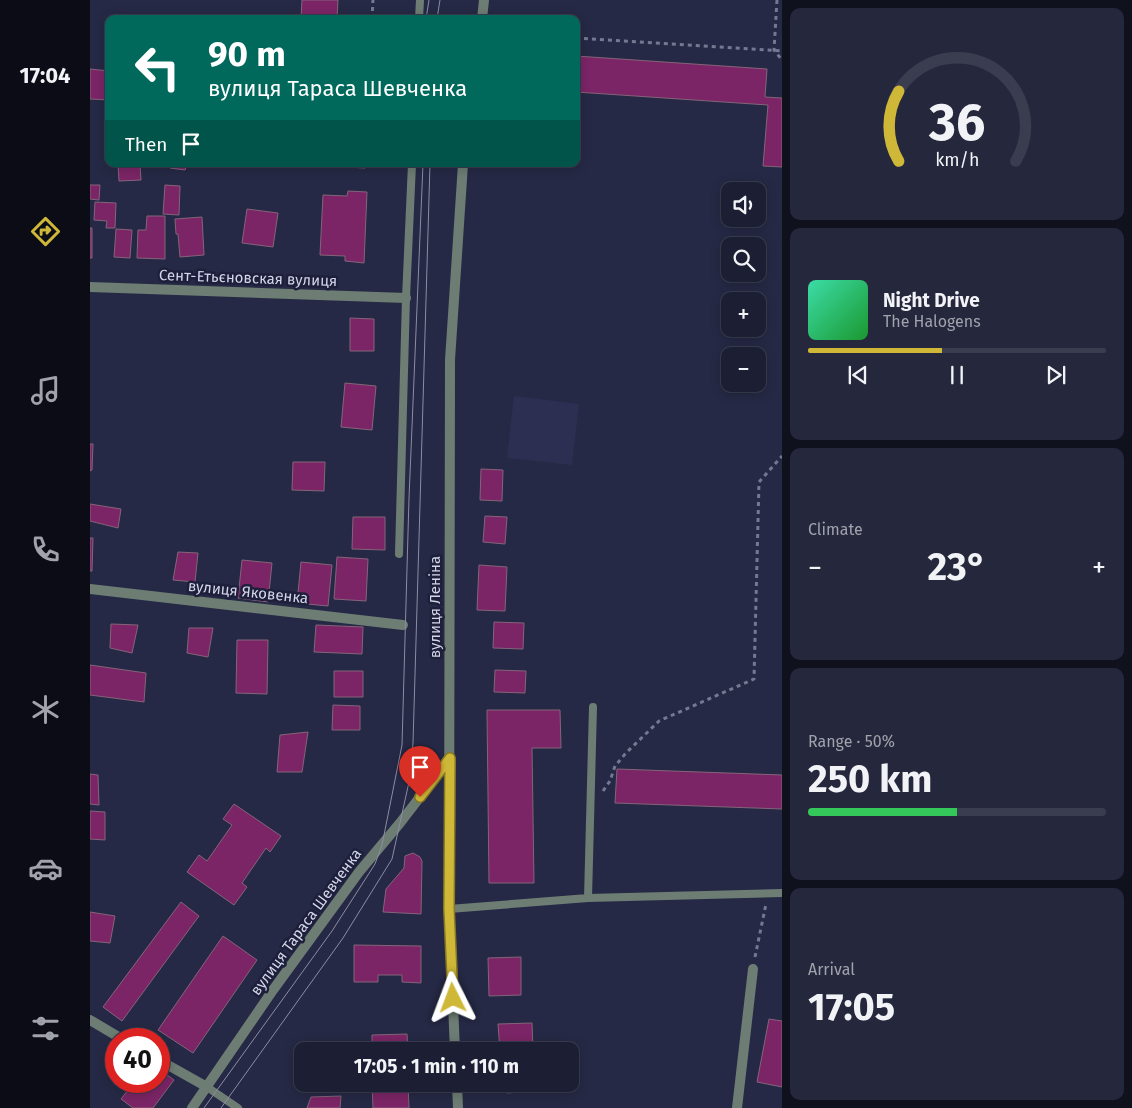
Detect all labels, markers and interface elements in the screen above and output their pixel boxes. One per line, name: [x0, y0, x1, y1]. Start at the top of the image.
text: 90 m: [208, 33, 286, 75]
icon: left: [125, 35, 190, 100]
text: 17:04: [19, 62, 71, 89]
text: вулиця Тараса Шевченка: [208, 75, 467, 102]
text: 36: [928, 91, 985, 154]
icon: arrive: [177, 130, 205, 158]
text: Then: [125, 133, 167, 156]
text: km/h: [935, 149, 979, 171]
map controls: [721, 182, 766, 392]
button: sound: [721, 182, 766, 227]
icon: directions: [28, 214, 63, 249]
button: search: [721, 237, 766, 282]
street label: Сент-Етьєновская вулиця: [159, 266, 337, 290]
text: Night Drive: [883, 289, 980, 312]
button: +: [721, 292, 766, 337]
text: The Halogens: [883, 312, 981, 331]
button: −: [721, 347, 766, 392]
icon: previous: [844, 361, 872, 389]
icon: pause: [943, 361, 971, 389]
icon: next: [1042, 361, 1070, 389]
icon: music: [28, 373, 63, 408]
text: Climate: [808, 520, 863, 539]
icon: phone: [28, 532, 63, 567]
text: 23°: [928, 544, 987, 590]
text: −: [808, 551, 822, 584]
text: +: [1092, 551, 1106, 584]
street label: вулиця Леніна: [426, 556, 444, 658]
street label: вулиця Яковенка: [187, 577, 309, 607]
icon: climate: [28, 692, 63, 727]
text: Range · 50%: [808, 732, 895, 751]
pin: [399, 746, 441, 797]
icon: arrive: [406, 753, 434, 781]
text: 250 km: [808, 756, 932, 802]
street label: вулиця Тараса Шевченка: [247, 845, 365, 999]
icon: car: [28, 851, 63, 886]
text: Arrival: [808, 960, 855, 979]
position arrow: [426, 971, 478, 1023]
text: 17:05: [808, 984, 895, 1030]
icon: filters: [28, 1011, 63, 1046]
speed limit sign: 40: [105, 1028, 170, 1093]
text: 17:05 · 1 min · 110 m: [354, 1055, 519, 1078]

